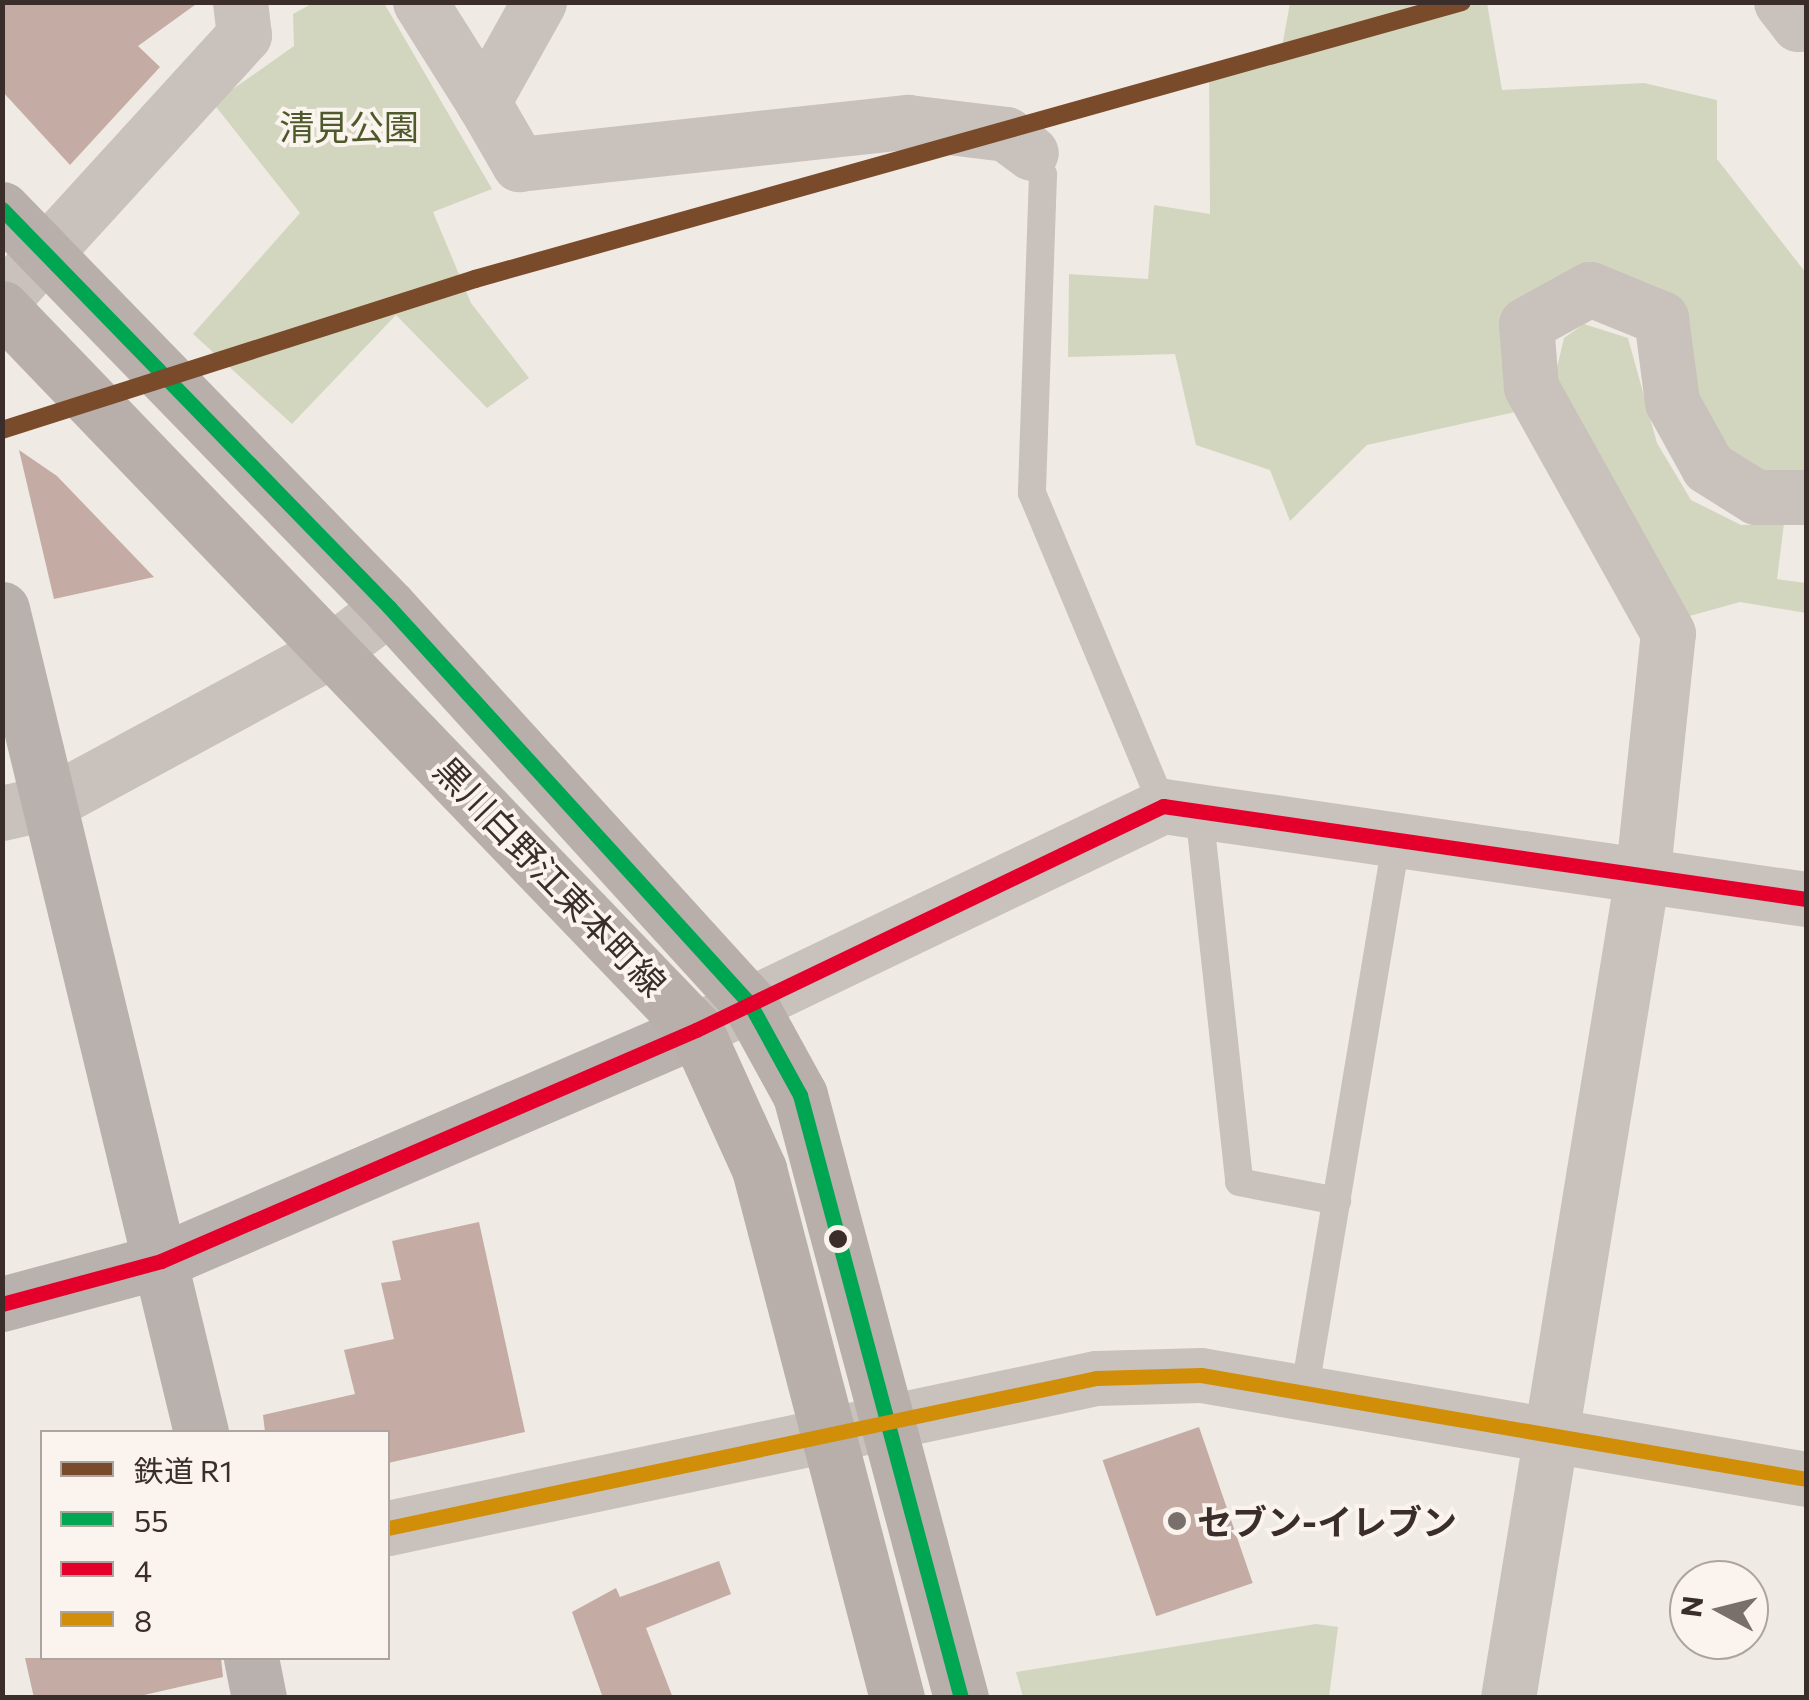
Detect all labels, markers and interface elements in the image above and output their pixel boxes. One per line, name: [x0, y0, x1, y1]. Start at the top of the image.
park label: 清見公園: [279, 105, 419, 147]
street label: 黒川白野江東本町線: [426, 748, 676, 1004]
unlabelled marker: [828, 1229, 848, 1249]
legend: [40, 1430, 390, 1660]
text: 鉄道 R1: [134, 1451, 233, 1488]
place label: セブン-イレブン: [1197, 1500, 1457, 1542]
text: 55: [134, 1501, 168, 1538]
marker: セブン-イレブン: [1166, 1510, 1188, 1532]
text: 4: [134, 1551, 152, 1588]
north arrow: [1669, 1560, 1769, 1660]
text: N: [1673, 1594, 1709, 1619]
text: 8: [134, 1601, 152, 1638]

